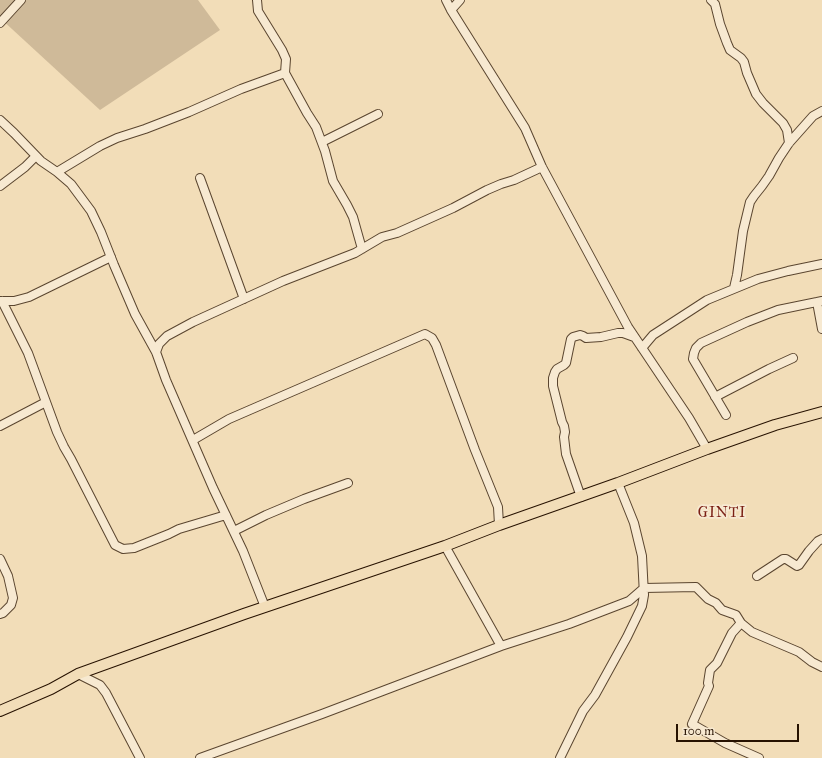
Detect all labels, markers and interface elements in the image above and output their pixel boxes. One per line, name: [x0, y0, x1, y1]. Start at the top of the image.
district label: GINTI: [698, 506, 746, 522]
scale bar: [678, 716, 801, 742]
text: 100 m: [683, 724, 714, 738]

